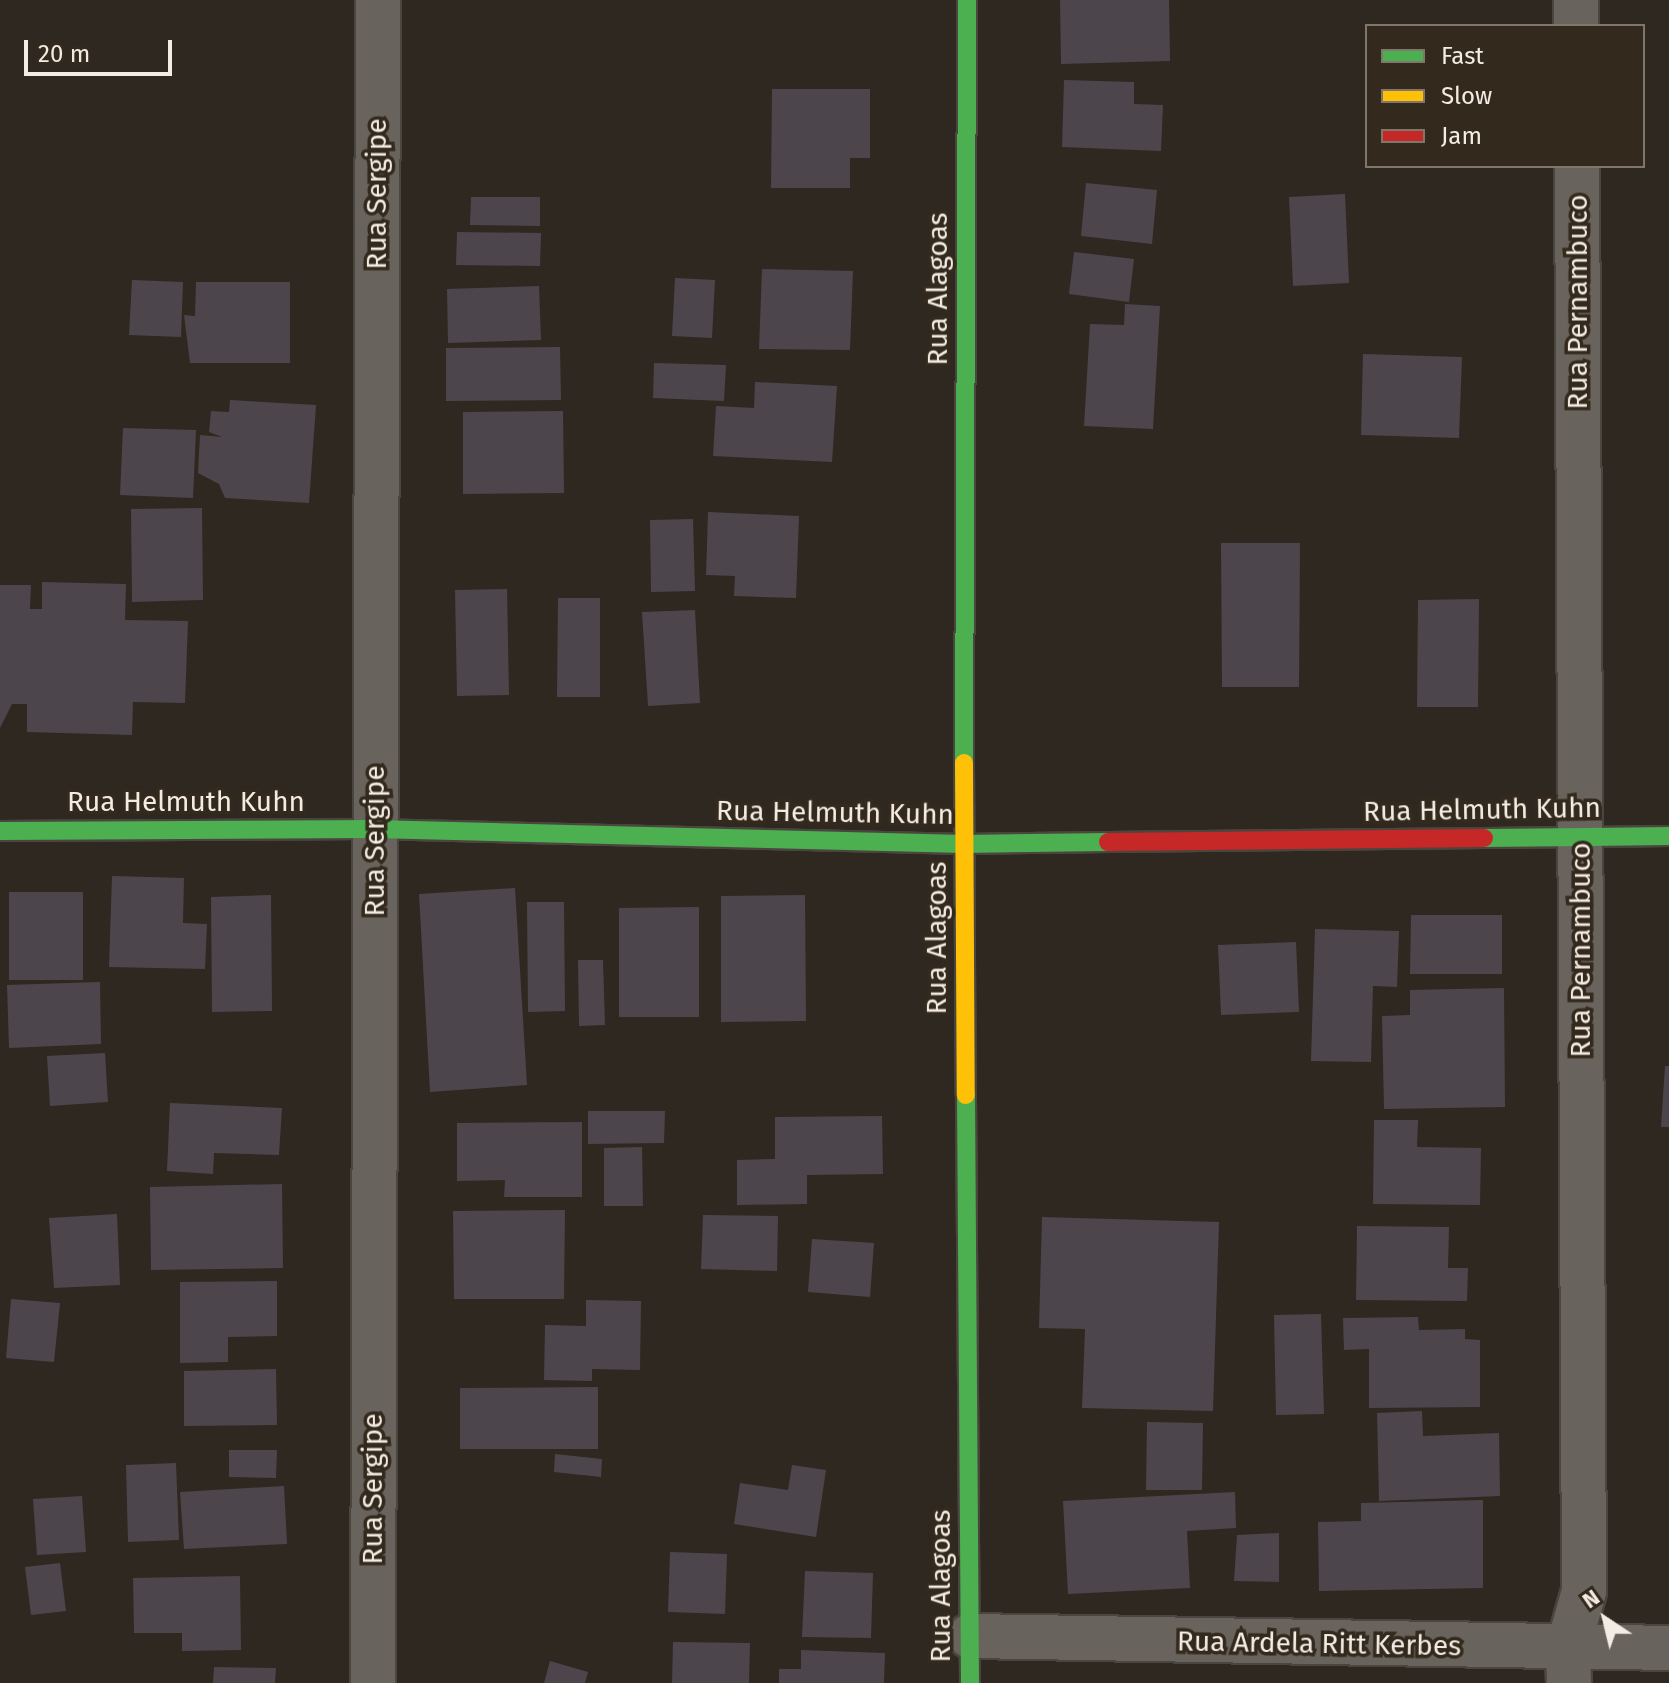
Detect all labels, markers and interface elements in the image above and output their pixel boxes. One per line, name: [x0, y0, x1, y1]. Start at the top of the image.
scale bar: [28, 24, 176, 74]
legend: [1365, 24, 1645, 168]
text: 20 m: [38, 40, 90, 68]
text: Fast: [1441, 42, 1484, 70]
text: Slow: [1441, 82, 1492, 110]
street label: Rua Sergipe: [360, 118, 394, 270]
text: Jam: [1441, 122, 1482, 150]
street label: Rua Pernambuco: [1561, 194, 1595, 410]
street label: Rua Alagoas: [921, 212, 955, 366]
street label: Rua Sergipe: [358, 765, 392, 917]
street label: Rua Helmuth Kuhn: [67, 785, 305, 819]
street label: Rua Helmuth Kuhn: [1363, 791, 1601, 829]
street label: Rua Helmuth Kuhn: [716, 794, 954, 832]
street label: Rua Pernambuco: [1564, 842, 1598, 1058]
street label: Rua Alagoas: [920, 861, 954, 1015]
street label: Rua Sergipe: [356, 1413, 390, 1565]
street label: Rua Alagoas: [924, 1509, 958, 1663]
north arrow: [1565, 1579, 1645, 1659]
text: N: [1577, 1584, 1605, 1614]
street label: Rua Ardela Ritt Kerbes: [1177, 1625, 1461, 1663]

